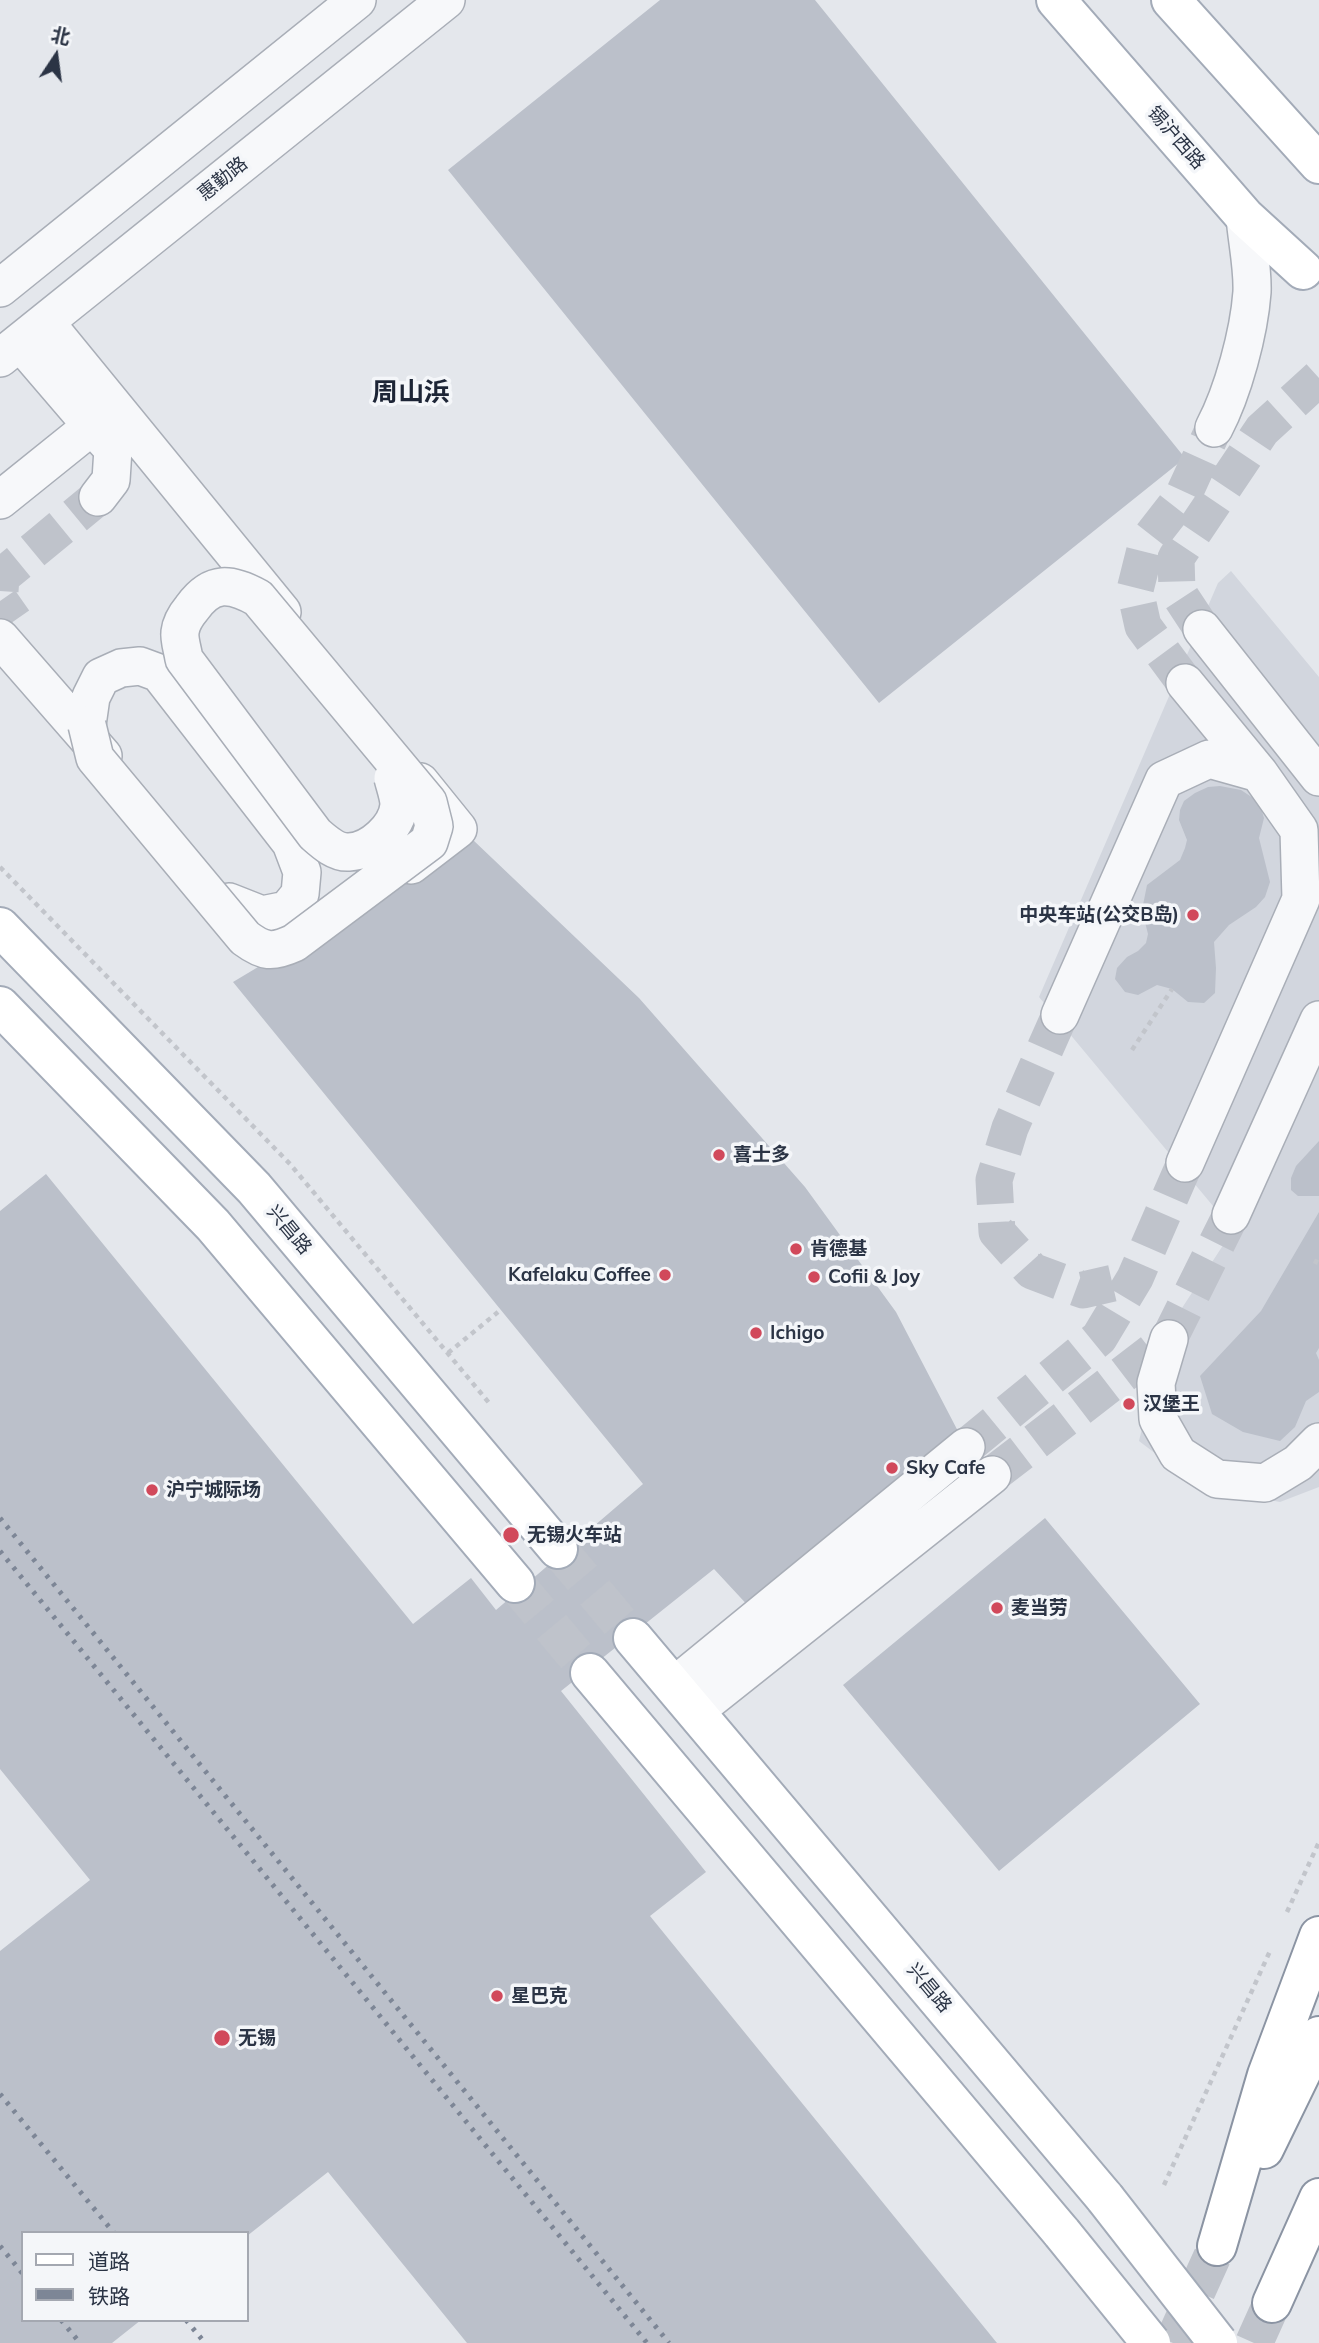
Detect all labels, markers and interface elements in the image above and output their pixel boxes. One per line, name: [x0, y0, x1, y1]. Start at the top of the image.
north arrow: [21, 21, 91, 91]
text: 北: [49, 22, 73, 49]
street label: 锡沪西路: [1142, 102, 1210, 174]
street label: 惠勤路: [194, 152, 252, 206]
district label: 周山浜: [372, 377, 450, 409]
place label: 中央车站(公交B岛): [1019, 904, 1179, 926]
marker: 中央车站(公交B岛): [1185, 907, 1201, 923]
place label: 喜士多: [733, 1144, 790, 1166]
marker: 喜士多: [711, 1147, 727, 1163]
street label: 兴昌路: [262, 1201, 316, 1259]
place label: 肯德基: [810, 1238, 867, 1260]
marker: 肯德基: [788, 1241, 804, 1257]
place label: Kafelaku Coffee: [508, 1264, 651, 1286]
place label: Cofii & Joy: [828, 1266, 920, 1288]
marker: Kafelaku Coffee: [657, 1267, 673, 1283]
marker: Cofii & Joy: [806, 1269, 822, 1285]
place label: Ichigo: [770, 1322, 824, 1344]
marker: Ichigo: [748, 1325, 764, 1341]
place label: 汉堡王: [1143, 1393, 1200, 1415]
marker: 汉堡王: [1121, 1396, 1137, 1412]
place label: Sky Cafe: [906, 1457, 986, 1479]
marker: Sky Cafe: [884, 1460, 900, 1476]
place label: 沪宁城际场: [166, 1479, 261, 1501]
marker: 沪宁城际场: [144, 1482, 160, 1498]
place label: 无锡火车站: [527, 1524, 622, 1546]
marker: 无锡火车站: [501, 1525, 521, 1545]
place label: 麦当劳: [1011, 1597, 1068, 1619]
marker: 麦当劳: [989, 1600, 1005, 1616]
street label: 兴昌路: [902, 1959, 956, 2017]
place label: 星巴克: [511, 1985, 568, 2007]
marker: 星巴克: [489, 1988, 505, 2004]
place label: 无锡: [238, 2027, 276, 2049]
marker: 无锡: [212, 2028, 232, 2048]
legend: [21, 2231, 248, 2322]
text: 道路: [88, 2248, 130, 2274]
text: 铁路: [88, 2283, 130, 2309]

